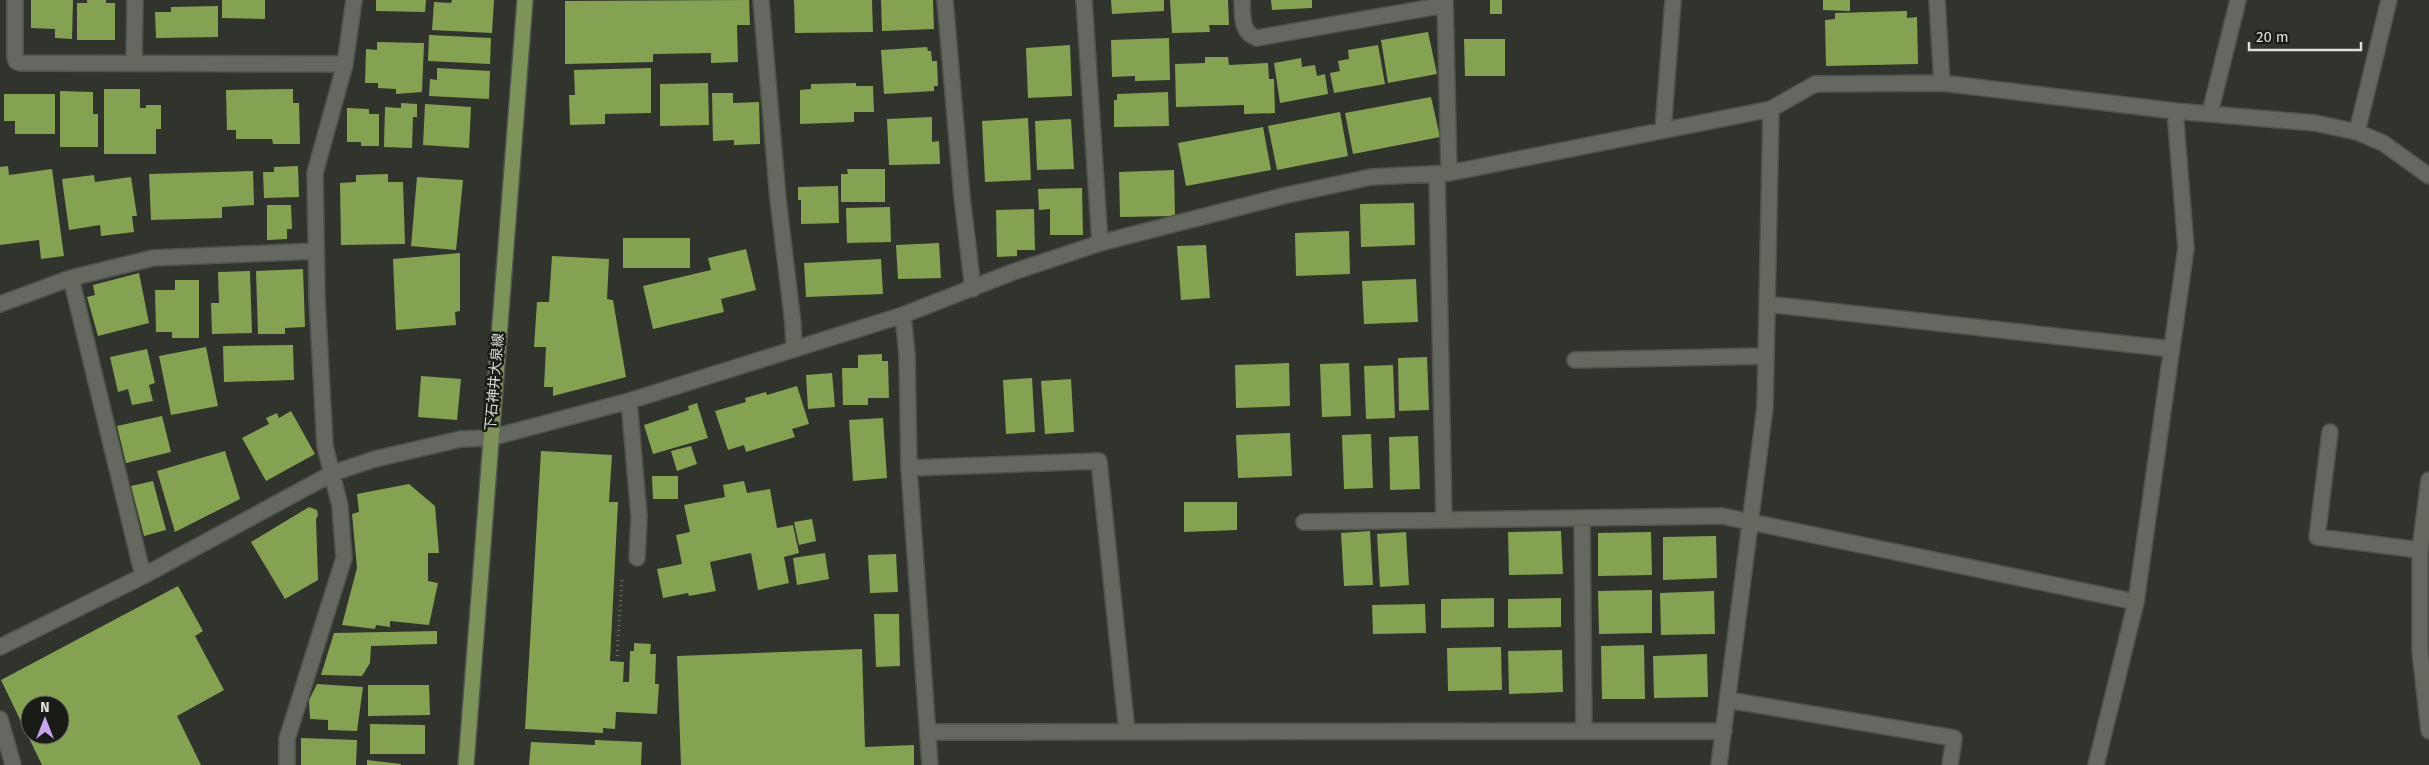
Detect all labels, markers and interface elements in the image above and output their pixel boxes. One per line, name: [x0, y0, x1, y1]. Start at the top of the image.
scale bar: [2249, 20, 2362, 52]
text: 20 m: [2256, 28, 2289, 46]
street label: 下石神井大泉線: [482, 332, 507, 432]
north arrow: [20, 695, 70, 745]
text: N: [40, 699, 50, 716]

